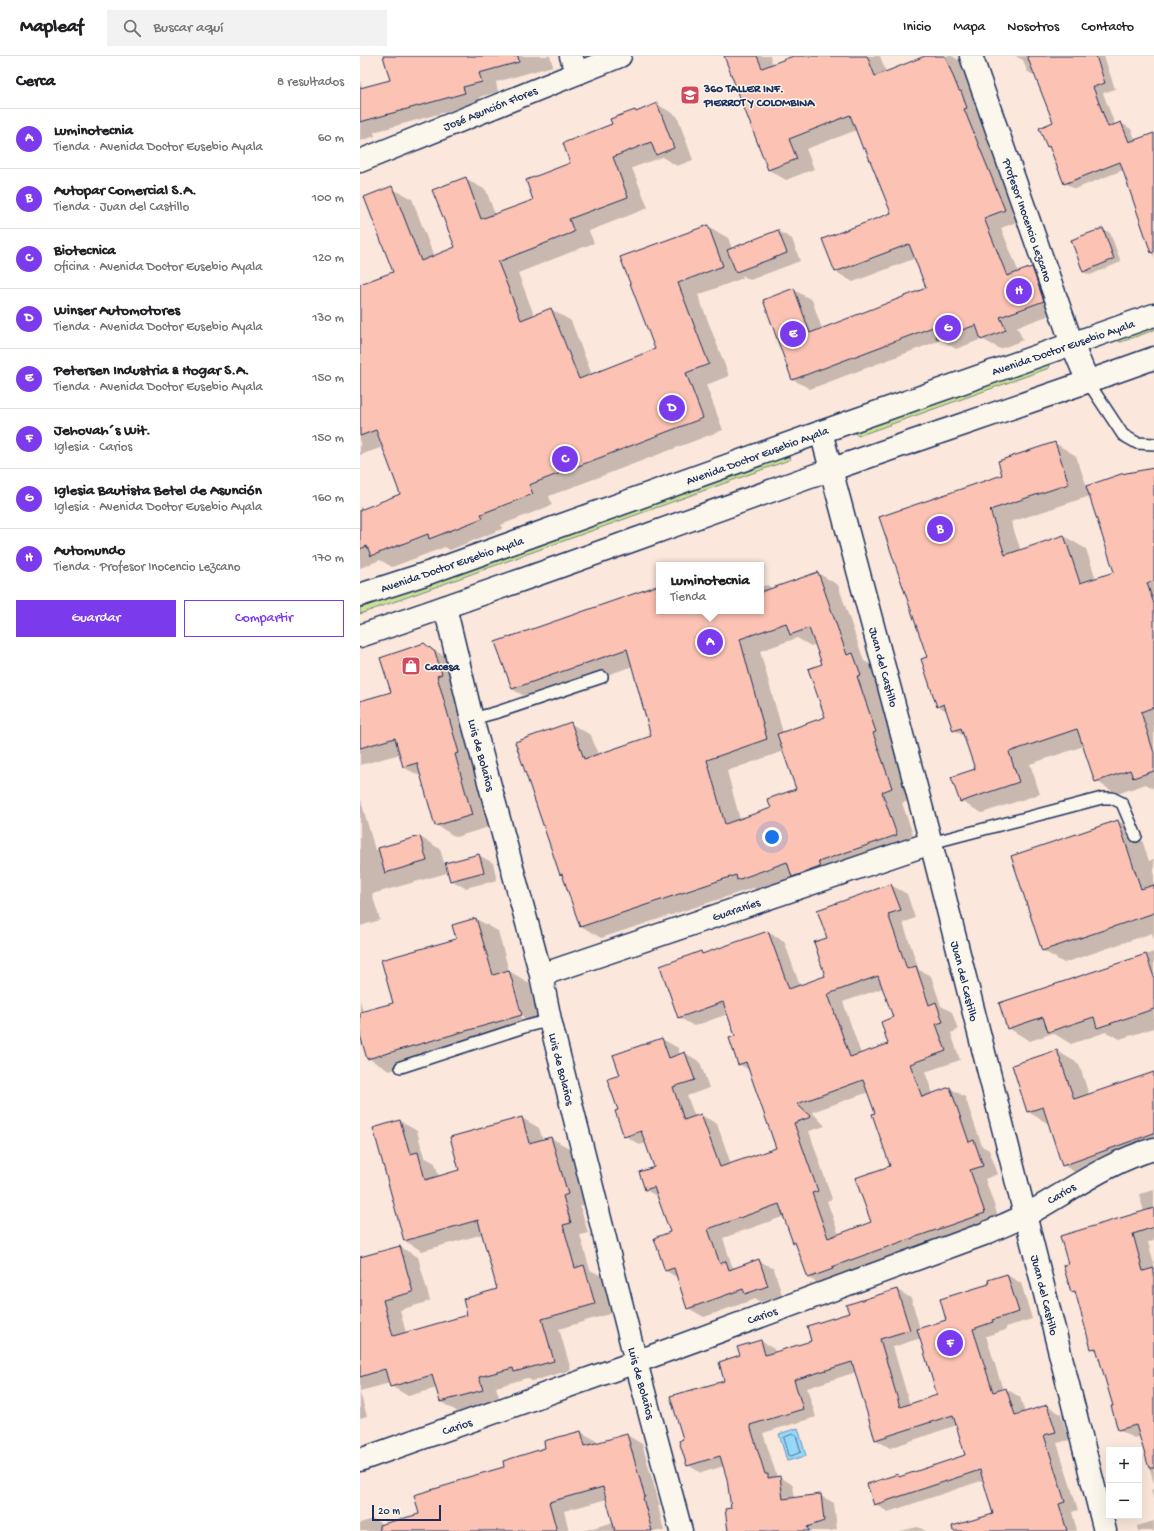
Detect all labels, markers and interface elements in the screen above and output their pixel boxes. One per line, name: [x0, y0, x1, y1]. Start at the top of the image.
search box: [107, 10, 387, 46]
text: Mapleaf: [20, 16, 83, 39]
icon: search: [121, 17, 143, 39]
text: Buscar aquí: [153, 19, 224, 37]
text: Inicio: [903, 19, 931, 36]
text: Mapa: [953, 19, 985, 36]
text: Nosotros: [1007, 19, 1059, 36]
text: Contacto: [1081, 19, 1134, 36]
text: Cerca: [16, 72, 55, 92]
text: 8 resultados: [277, 75, 344, 90]
place label: 360 TALLER INF. PIERROT Y COLOMBINA: [703, 83, 815, 111]
street label: José Asunción Flores: [442, 84, 540, 135]
school or university icon: 360 TALLER INF. PIERROT Y COLOMBINA: [679, 84, 701, 106]
text: Luminotecnia: [54, 122, 133, 140]
text: A: [25, 131, 33, 146]
text: 60 m: [318, 131, 344, 146]
text: Tienda · Avenida Doctor Eusebio Ayala: [54, 140, 263, 155]
street label: Profesor Inocencio Lezcano: [998, 156, 1054, 284]
text: Autopar Comercial S.A.: [54, 182, 197, 200]
text: B: [26, 191, 32, 206]
text: 100 m: [312, 191, 344, 206]
text: Tienda · Juan del Castillo: [54, 200, 189, 215]
text: Biotecnica: [54, 242, 115, 260]
text: C: [25, 251, 33, 266]
text: 120 m: [313, 251, 344, 266]
text: Oficina · Avenida Doctor Eusebio Ayala: [54, 260, 262, 275]
pin: H: [1006, 276, 1032, 306]
text: Winser Automotores: [54, 302, 180, 320]
text: D: [25, 311, 33, 326]
text: 130 m: [312, 311, 344, 326]
pin: G: [935, 313, 961, 343]
street label: Avenida Doctor Eusebio Ayala: [990, 318, 1137, 380]
pin: E: [780, 319, 806, 349]
text: Tienda · Avenida Doctor Eusebio Ayala: [54, 320, 263, 335]
text: Petersen Industria & Hogar S.A.: [54, 362, 250, 380]
text: E: [25, 371, 33, 386]
text: 150 m: [312, 371, 344, 386]
text: Tienda · Avenida Doctor Eusebio Ayala: [54, 380, 263, 395]
pin: D: [659, 393, 685, 423]
text: Jehovah´s Wit.: [54, 422, 151, 440]
street label: Avenida Doctor Eusebio Ayala: [685, 424, 831, 489]
text: F: [26, 431, 32, 446]
text: 150 m: [312, 431, 344, 446]
text: Iglesia · Carios: [54, 440, 132, 455]
pin: C: [552, 444, 578, 474]
text: Iglesia Bautista Betel de Asunción: [54, 482, 262, 500]
text: G: [25, 491, 33, 506]
text: 160 m: [312, 491, 344, 506]
text: Iglesia · Avenida Doctor Eusebio Ayala: [54, 500, 262, 515]
pin: B: [927, 514, 953, 544]
street label: Avenida Doctor Eusebio Ayala: [379, 535, 526, 597]
text: Automundo: [54, 542, 125, 560]
text: H: [25, 551, 33, 566]
text: 170 m: [312, 551, 344, 566]
text: Tienda · Profesor Inocencio Lezcano: [54, 560, 240, 575]
popup: [656, 562, 764, 614]
text: Luminotecnia: [670, 572, 750, 590]
text: Tienda: [670, 590, 706, 605]
button: Guardar: [16, 600, 176, 637]
button: Compartir: [184, 600, 344, 637]
street label: Juan del Castillo: [865, 626, 900, 709]
pin: A: [697, 627, 723, 657]
shop icon: Cacesa: [400, 655, 422, 677]
place label: Cacesa: [424, 661, 461, 675]
street label: Luis de Bolaños: [464, 718, 497, 794]
your location: [762, 827, 782, 847]
street label: Guaraníes: [711, 896, 763, 926]
street label: Juan del Castillo: [946, 940, 980, 1023]
street label: Luis de Bolaños: [544, 1032, 576, 1108]
street label: Carios: [1045, 1181, 1079, 1209]
street label: Juan del Castillo: [1026, 1254, 1060, 1337]
street label: Carios: [746, 1305, 780, 1329]
pin: F: [937, 1328, 963, 1358]
street label: Luis de Bolaños: [624, 1346, 657, 1422]
street label: Carios: [441, 1416, 475, 1440]
map controls: [1106, 1447, 1142, 1519]
button: +: [1106, 1447, 1142, 1483]
button: −: [1106, 1483, 1142, 1519]
scale bar: [372, 1503, 441, 1522]
text: 20 m: [378, 1506, 400, 1518]

